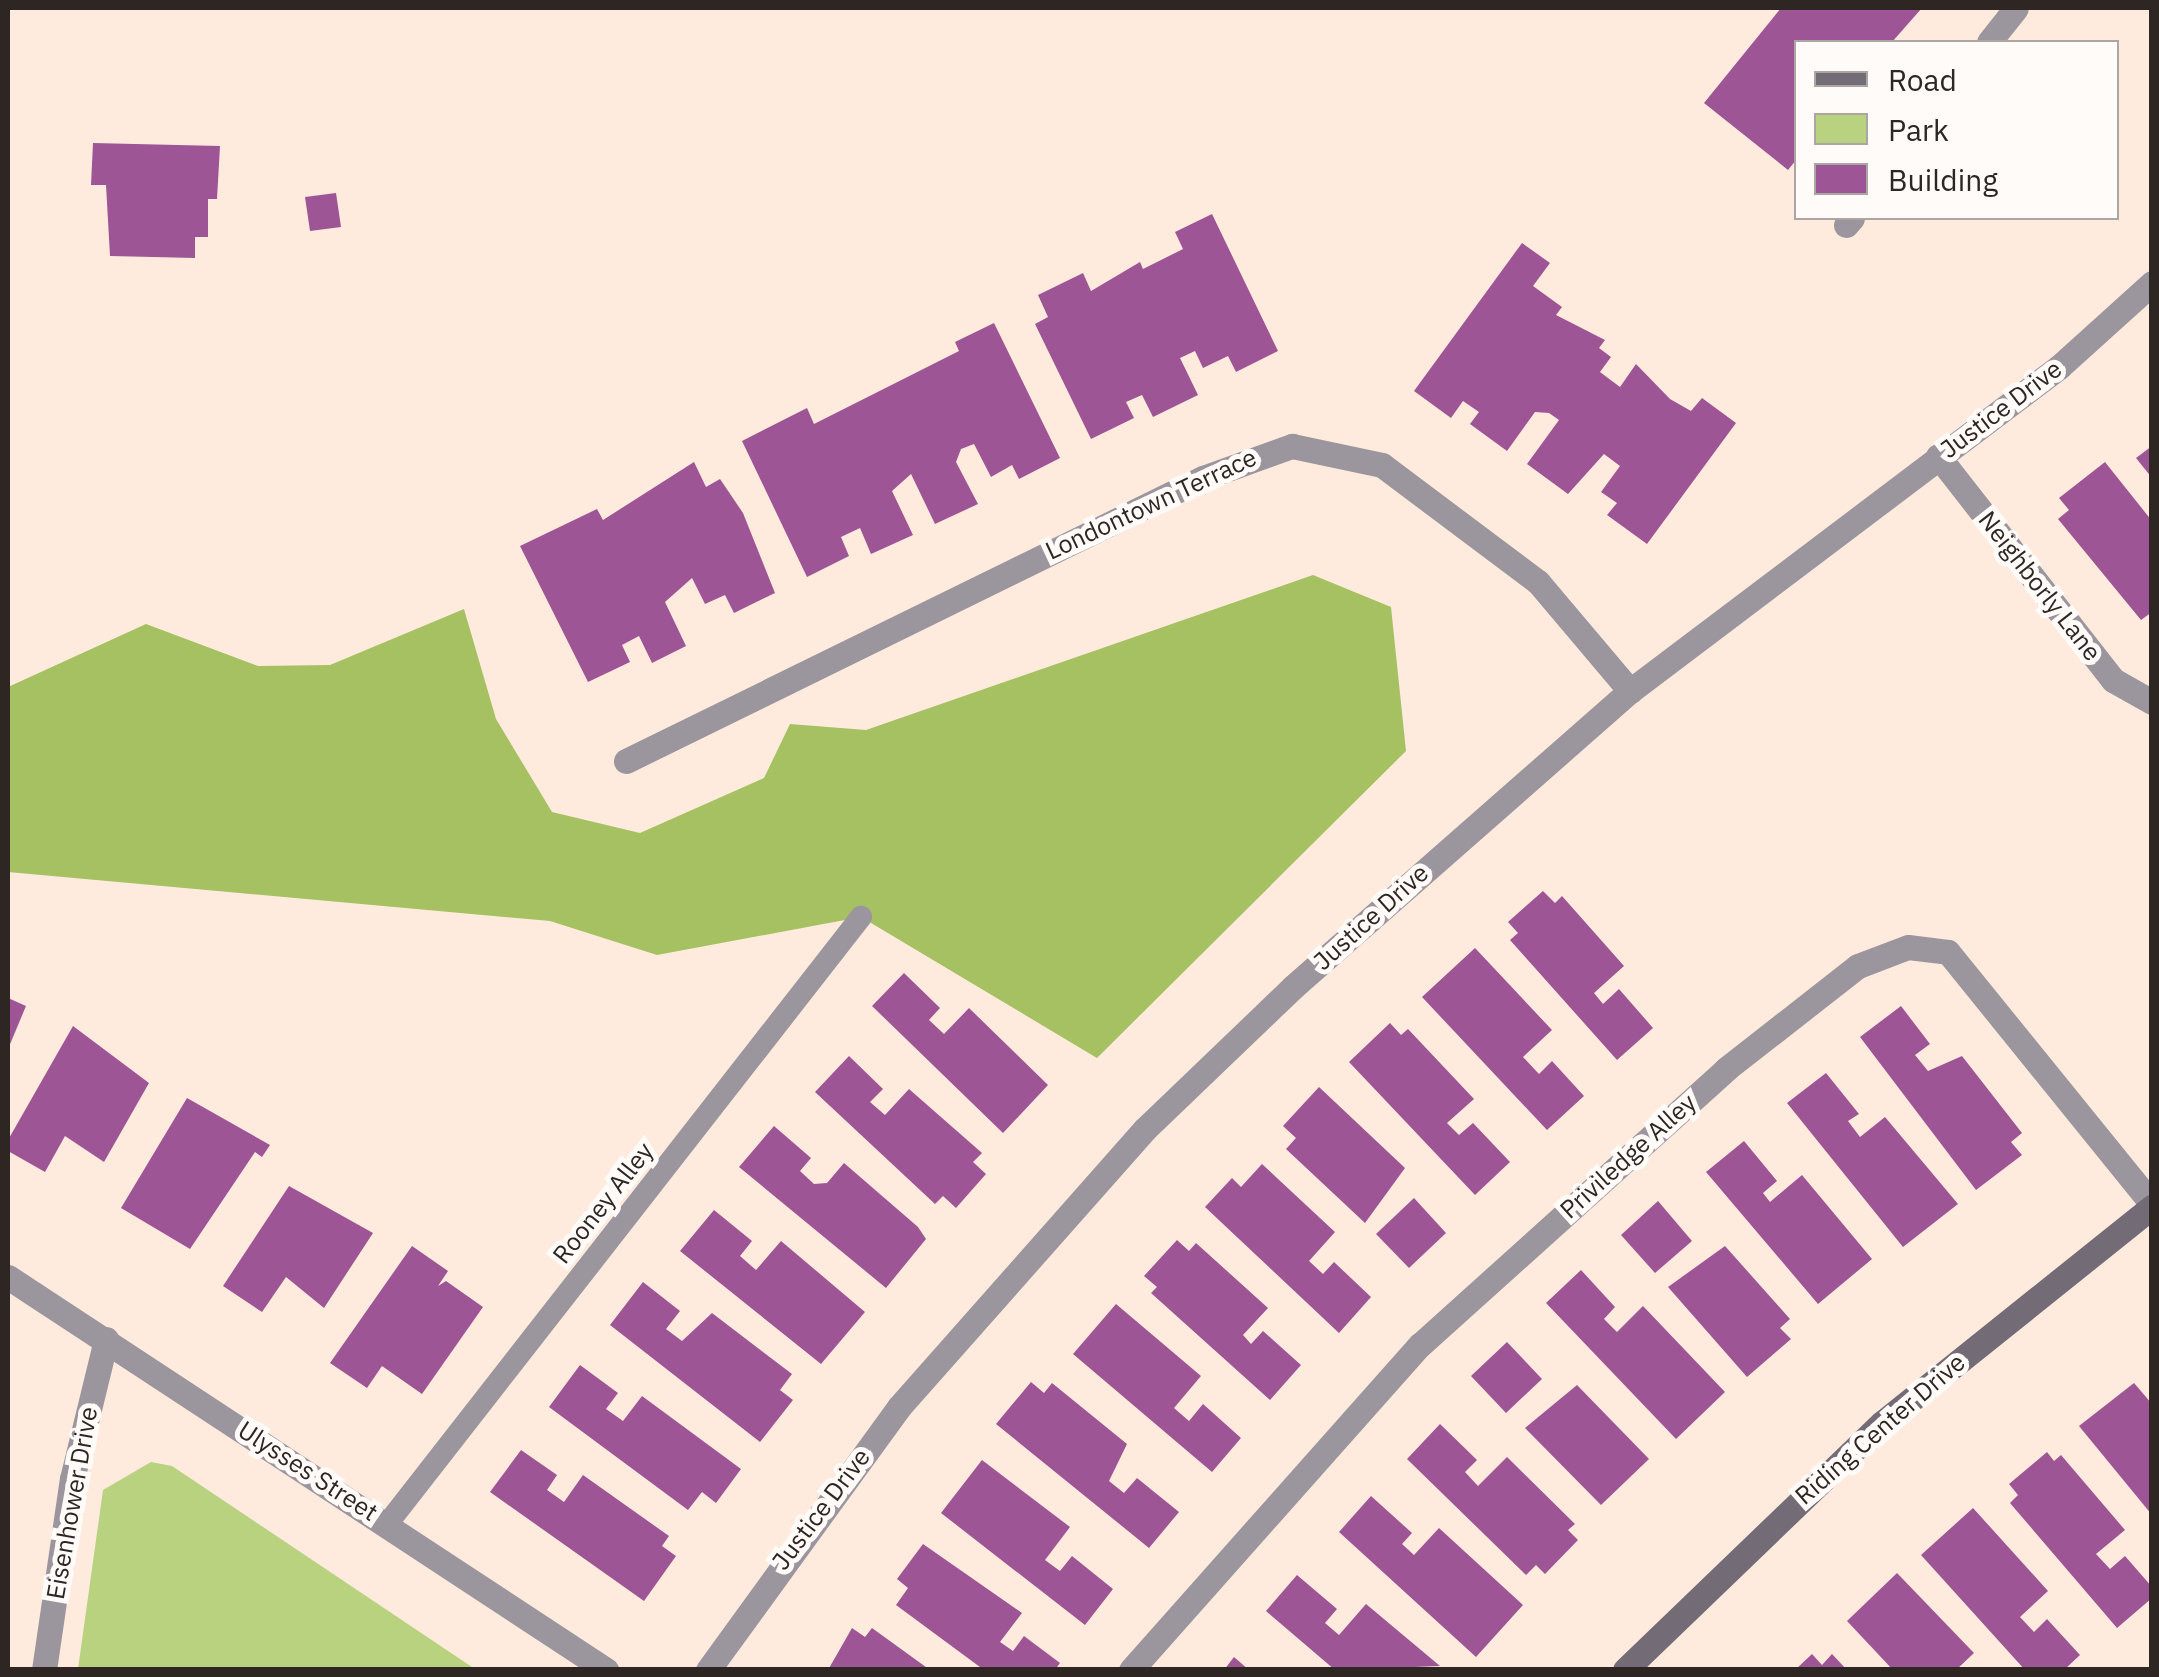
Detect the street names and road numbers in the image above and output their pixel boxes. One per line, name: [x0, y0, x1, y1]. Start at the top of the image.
street label: Justice Drive: [1934, 354, 2068, 464]
street label: Londontown Terrace: [1041, 442, 1261, 566]
street label: Neighborly Lane: [1972, 505, 2108, 667]
street label: Justice Drive: [1307, 858, 1435, 976]
street label: Priviledge Alley: [1554, 1087, 1702, 1225]
street label: Rooney Alley: [546, 1136, 660, 1270]
street label: Riding Center Drive: [1789, 1347, 1971, 1511]
street label: Eisenhower Drive: [40, 1404, 104, 1602]
street label: Ulysses Street: [233, 1415, 383, 1527]
street label: Justice Drive: [766, 1442, 876, 1576]

